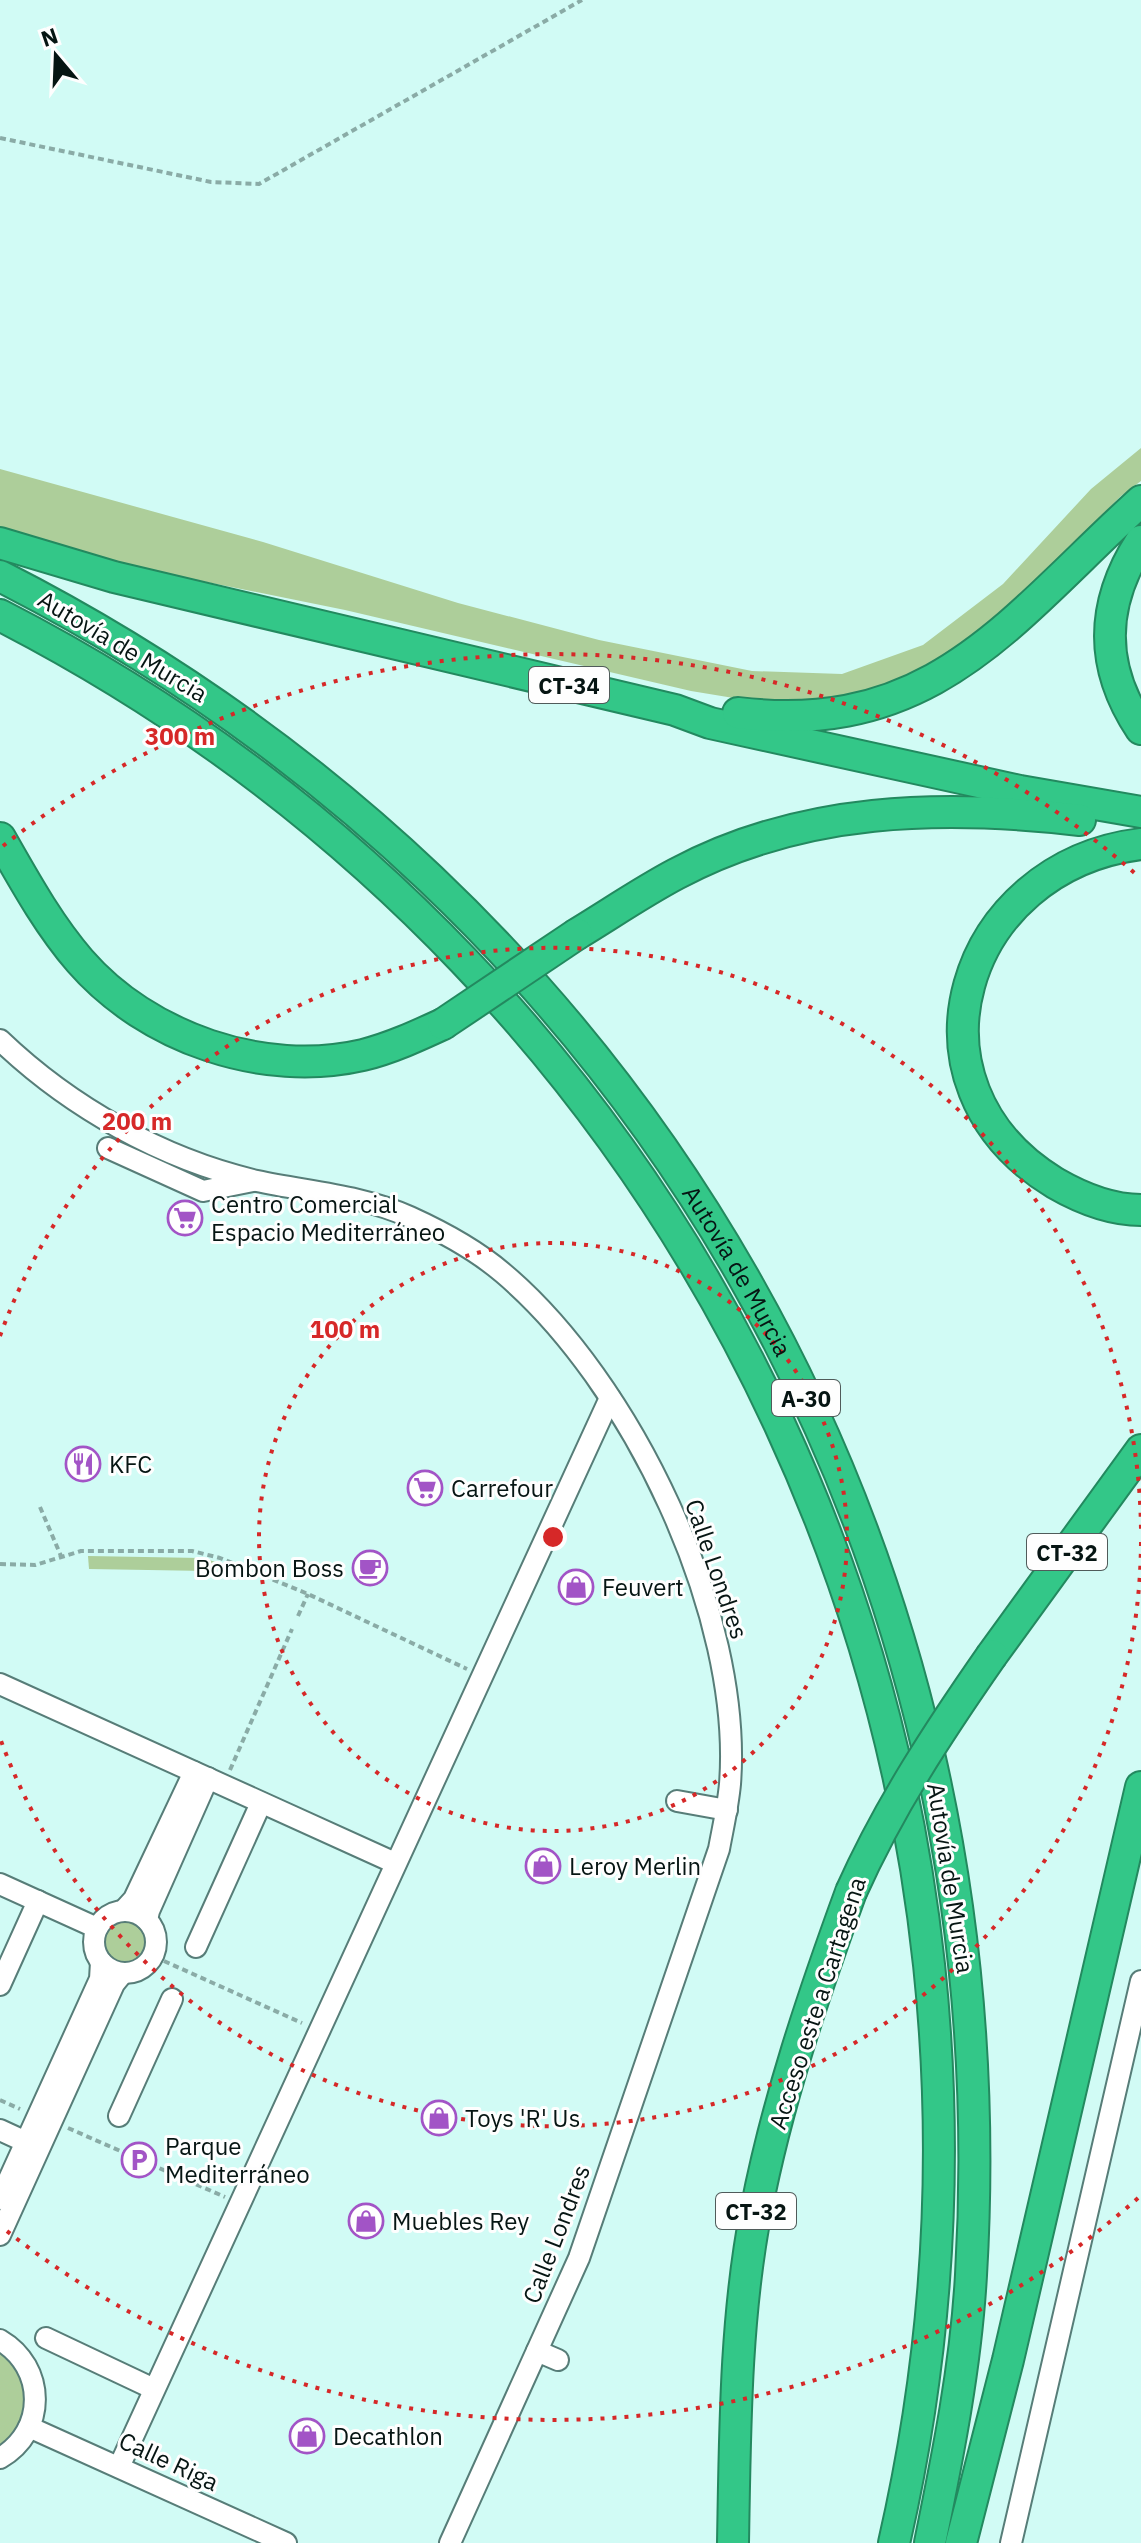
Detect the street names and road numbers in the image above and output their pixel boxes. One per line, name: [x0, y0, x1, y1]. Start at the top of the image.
street label: Autovía de Murcia: [32, 583, 214, 709]
road number: CT-34: [529, 667, 609, 703]
street label: Autovía de Murcia: [675, 1179, 799, 1362]
road number: A-30: [772, 1380, 840, 1416]
street label: Calle Londres: [678, 1495, 756, 1643]
road number: CT-32: [1027, 1534, 1107, 1570]
street label: Autovía de Murcia: [920, 1781, 982, 1976]
street label: Acceso este a Cartagena: [761, 1873, 873, 2133]
street label: Calle Londres: [515, 2160, 597, 2308]
road number: CT-32: [716, 2193, 796, 2229]
street label: Calle Riga: [114, 2424, 224, 2498]

